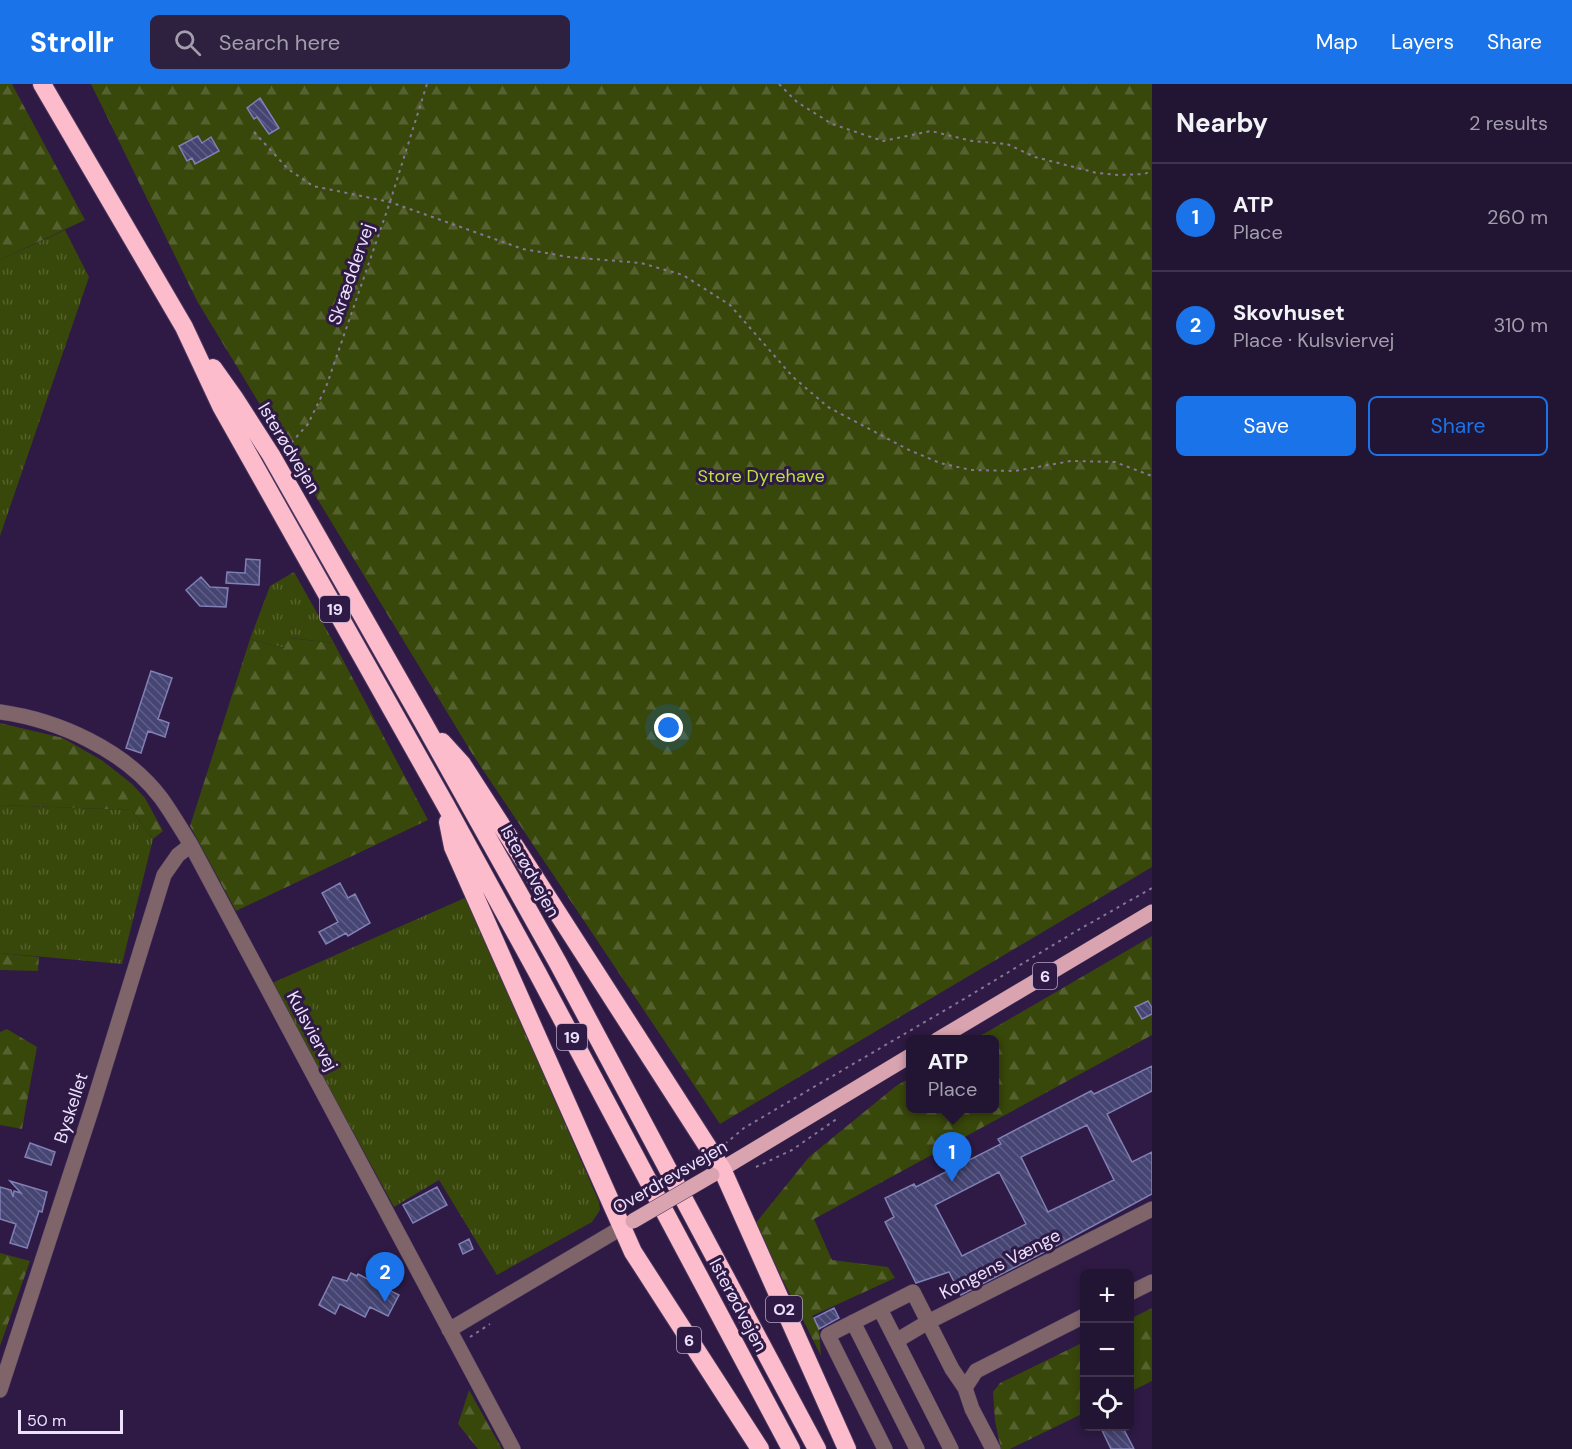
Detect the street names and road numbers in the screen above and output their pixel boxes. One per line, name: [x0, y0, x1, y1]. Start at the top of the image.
street label: Skræddervej: [322, 220, 380, 328]
street label: Isterødvejen: [252, 398, 326, 498]
road number: 19: [320, 596, 350, 622]
street label: Isterødvejen: [495, 820, 565, 922]
road number: 6: [1033, 963, 1057, 989]
street label: Kulsviervej: [281, 987, 343, 1075]
road number: 19: [557, 1024, 587, 1050]
street label: Byskellet: [48, 1070, 94, 1146]
street label: Overdrevsvejen: [608, 1134, 732, 1220]
street label: Kongens Vænge: [935, 1223, 1065, 1305]
street label: Isterødvejen: [703, 1254, 773, 1356]
road number: O2: [766, 1296, 802, 1322]
road number: 6: [677, 1327, 701, 1353]

